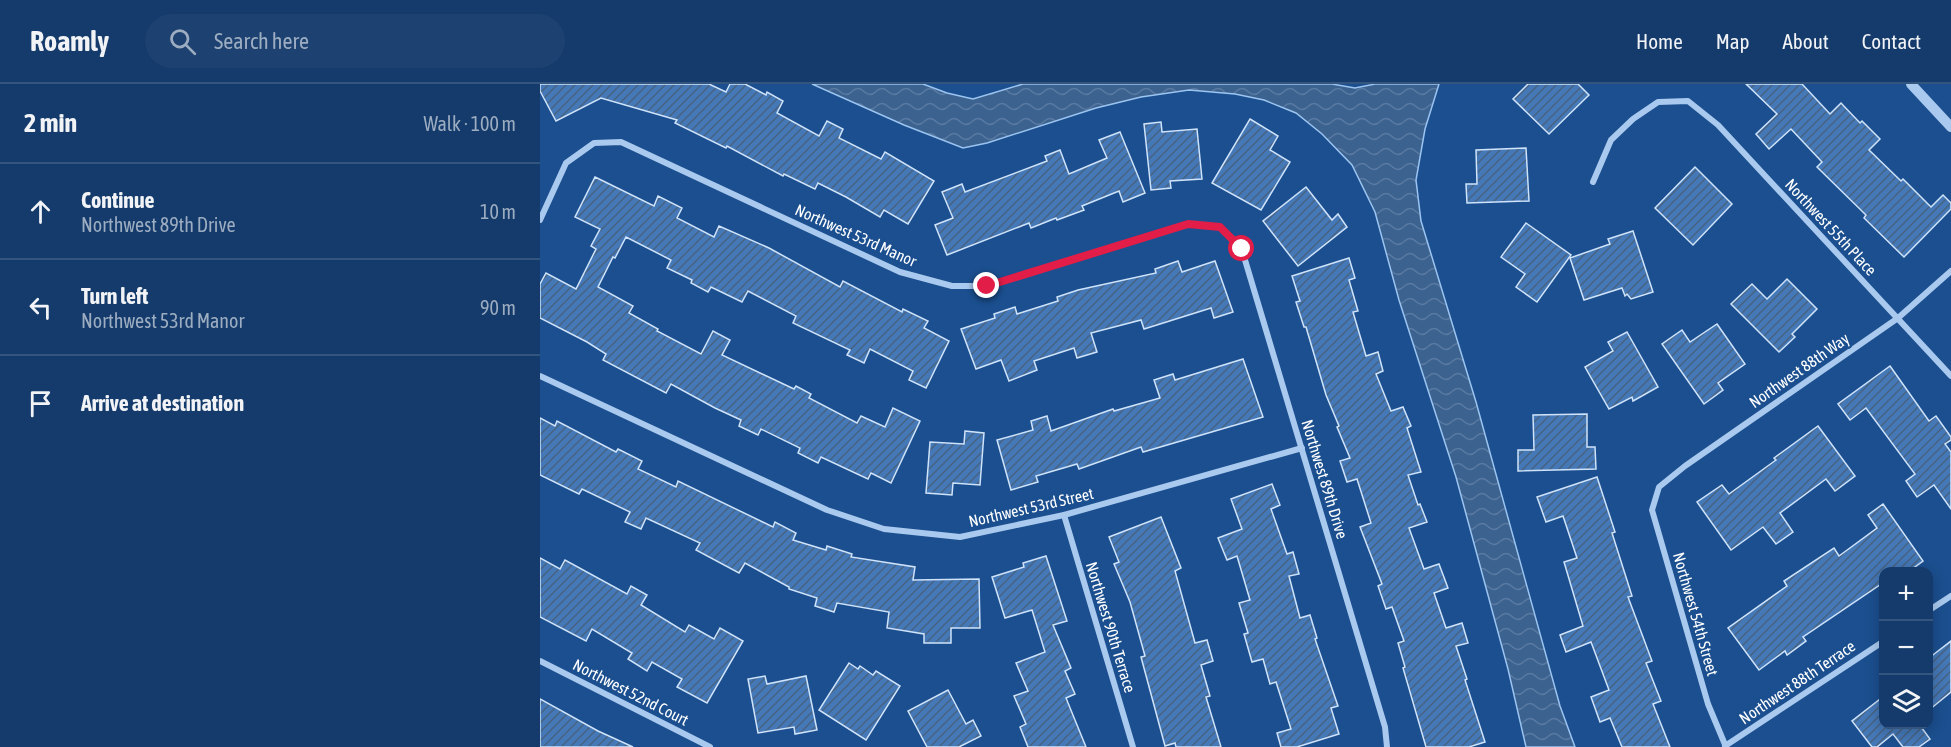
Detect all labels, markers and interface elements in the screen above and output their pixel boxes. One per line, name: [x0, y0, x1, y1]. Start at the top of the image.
search box: [145, 14, 565, 68]
text: Roamly: [30, 25, 109, 57]
icon: search: [166, 25, 199, 58]
text: Search here: [214, 28, 309, 54]
text: Home: [1636, 29, 1683, 53]
text: Map: [1716, 29, 1750, 53]
text: About: [1783, 29, 1829, 53]
text: Contact: [1862, 29, 1921, 53]
text: 2 min: [24, 108, 77, 138]
text: Walk · 100 m: [424, 112, 516, 135]
street label: Northwest 55th Place: [1782, 175, 1880, 279]
text: Continue: [81, 187, 155, 213]
icon: ahead: [24, 195, 57, 228]
text: 10 m: [480, 200, 516, 223]
street label: Northwest 53rd Manor: [793, 200, 920, 270]
text: Northwest 89th Drive: [81, 213, 236, 236]
route start: [1228, 235, 1254, 261]
route end: [973, 272, 999, 298]
text: Turn left: [81, 283, 148, 309]
icon: left: [24, 291, 57, 324]
text: 90 m: [480, 296, 516, 319]
text: Northwest 53rd Manor: [81, 309, 244, 332]
street label: Northwest 88th Way: [1746, 329, 1853, 412]
icon: arrive: [24, 387, 57, 420]
text: Arrive at destination: [81, 390, 244, 416]
street label: Northwest 89th Drive: [1298, 417, 1352, 541]
street label: Northwest 53rd Street: [967, 484, 1096, 530]
street label: Northwest 54th Street: [1670, 550, 1722, 678]
street label: Northwest 90th Terrace: [1083, 559, 1139, 695]
map controls: [1879, 567, 1933, 729]
button: +: [1879, 567, 1933, 621]
button: −: [1879, 621, 1933, 675]
street label: Northwest 88th Terrace: [1736, 637, 1858, 727]
street label: Northwest 52nd Court: [570, 655, 692, 729]
button: layers: [1879, 675, 1933, 729]

